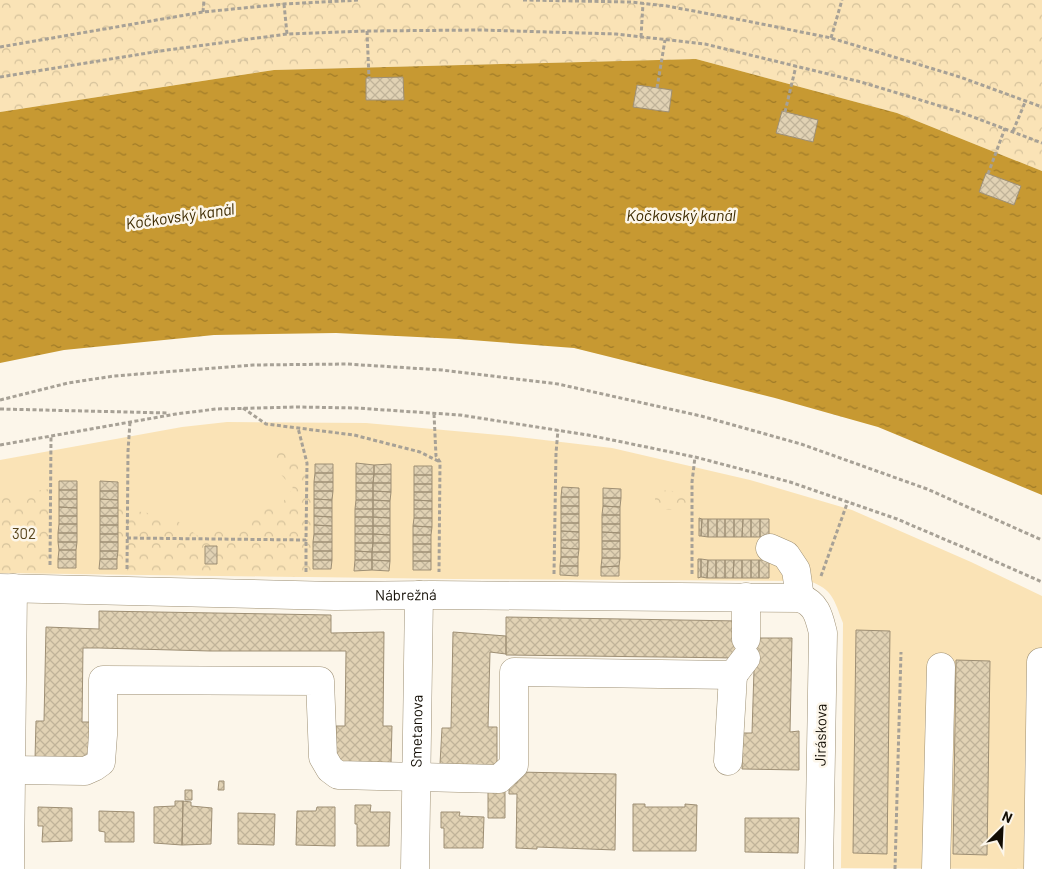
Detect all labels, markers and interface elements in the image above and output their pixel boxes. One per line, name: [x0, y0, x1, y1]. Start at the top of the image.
water label: Kočkovský kanál: [124, 198, 236, 233]
water label: Kočkovský kanál: [626, 205, 736, 224]
park label: 302: [12, 524, 36, 542]
street label: Nábrežná: [375, 585, 437, 604]
street label: Smetanova: [406, 695, 426, 767]
street label: Jiráskova: [810, 704, 830, 766]
north arrow: [977, 804, 1027, 854]
text: N: [1000, 807, 1015, 826]

